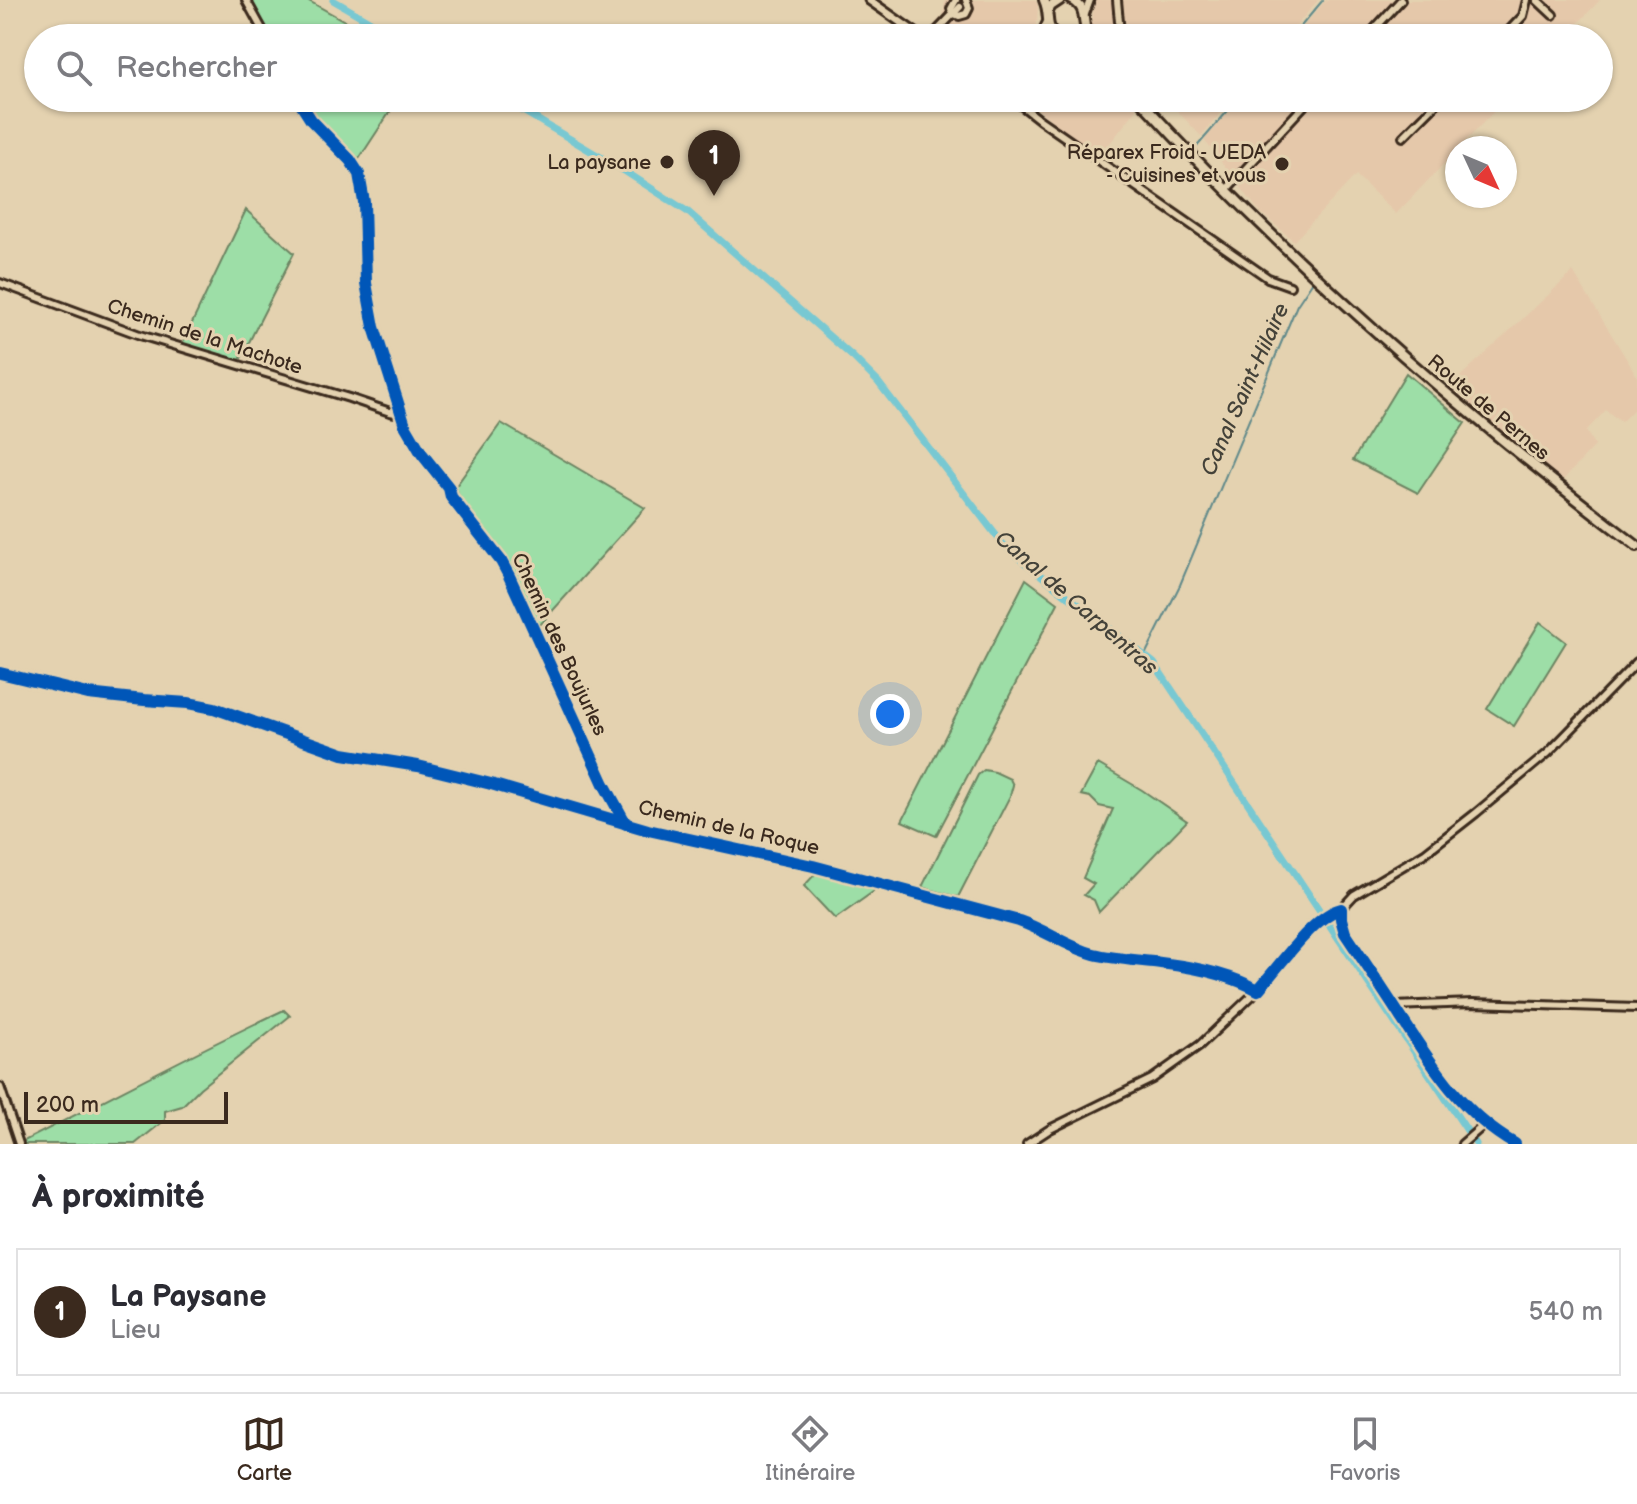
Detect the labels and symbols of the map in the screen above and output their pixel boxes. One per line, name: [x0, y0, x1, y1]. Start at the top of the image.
pin: 1: [688, 130, 740, 196]
north arrow: [1445, 136, 1517, 208]
place label: Réparex Froid - UEDA - Cuisines et vous: [1067, 141, 1267, 188]
place label: La paysane: [547, 151, 651, 175]
marker: La paysane: [658, 153, 676, 171]
marker: Réparex Froid - UEDA - Cuisines et vous: [1273, 155, 1291, 173]
street label: Chemin de la Machote: [104, 294, 305, 380]
water label: Canal Saint-Hilaire: [1195, 299, 1296, 480]
street label: Route de Pernes: [1422, 350, 1554, 466]
water label: Canal de Carpentras: [989, 525, 1163, 681]
street label: Chemin des Boujurles: [506, 549, 612, 740]
your location: [870, 694, 910, 734]
street label: Chemin de la Roque: [636, 795, 822, 861]
scale bar: [24, 1088, 228, 1124]

